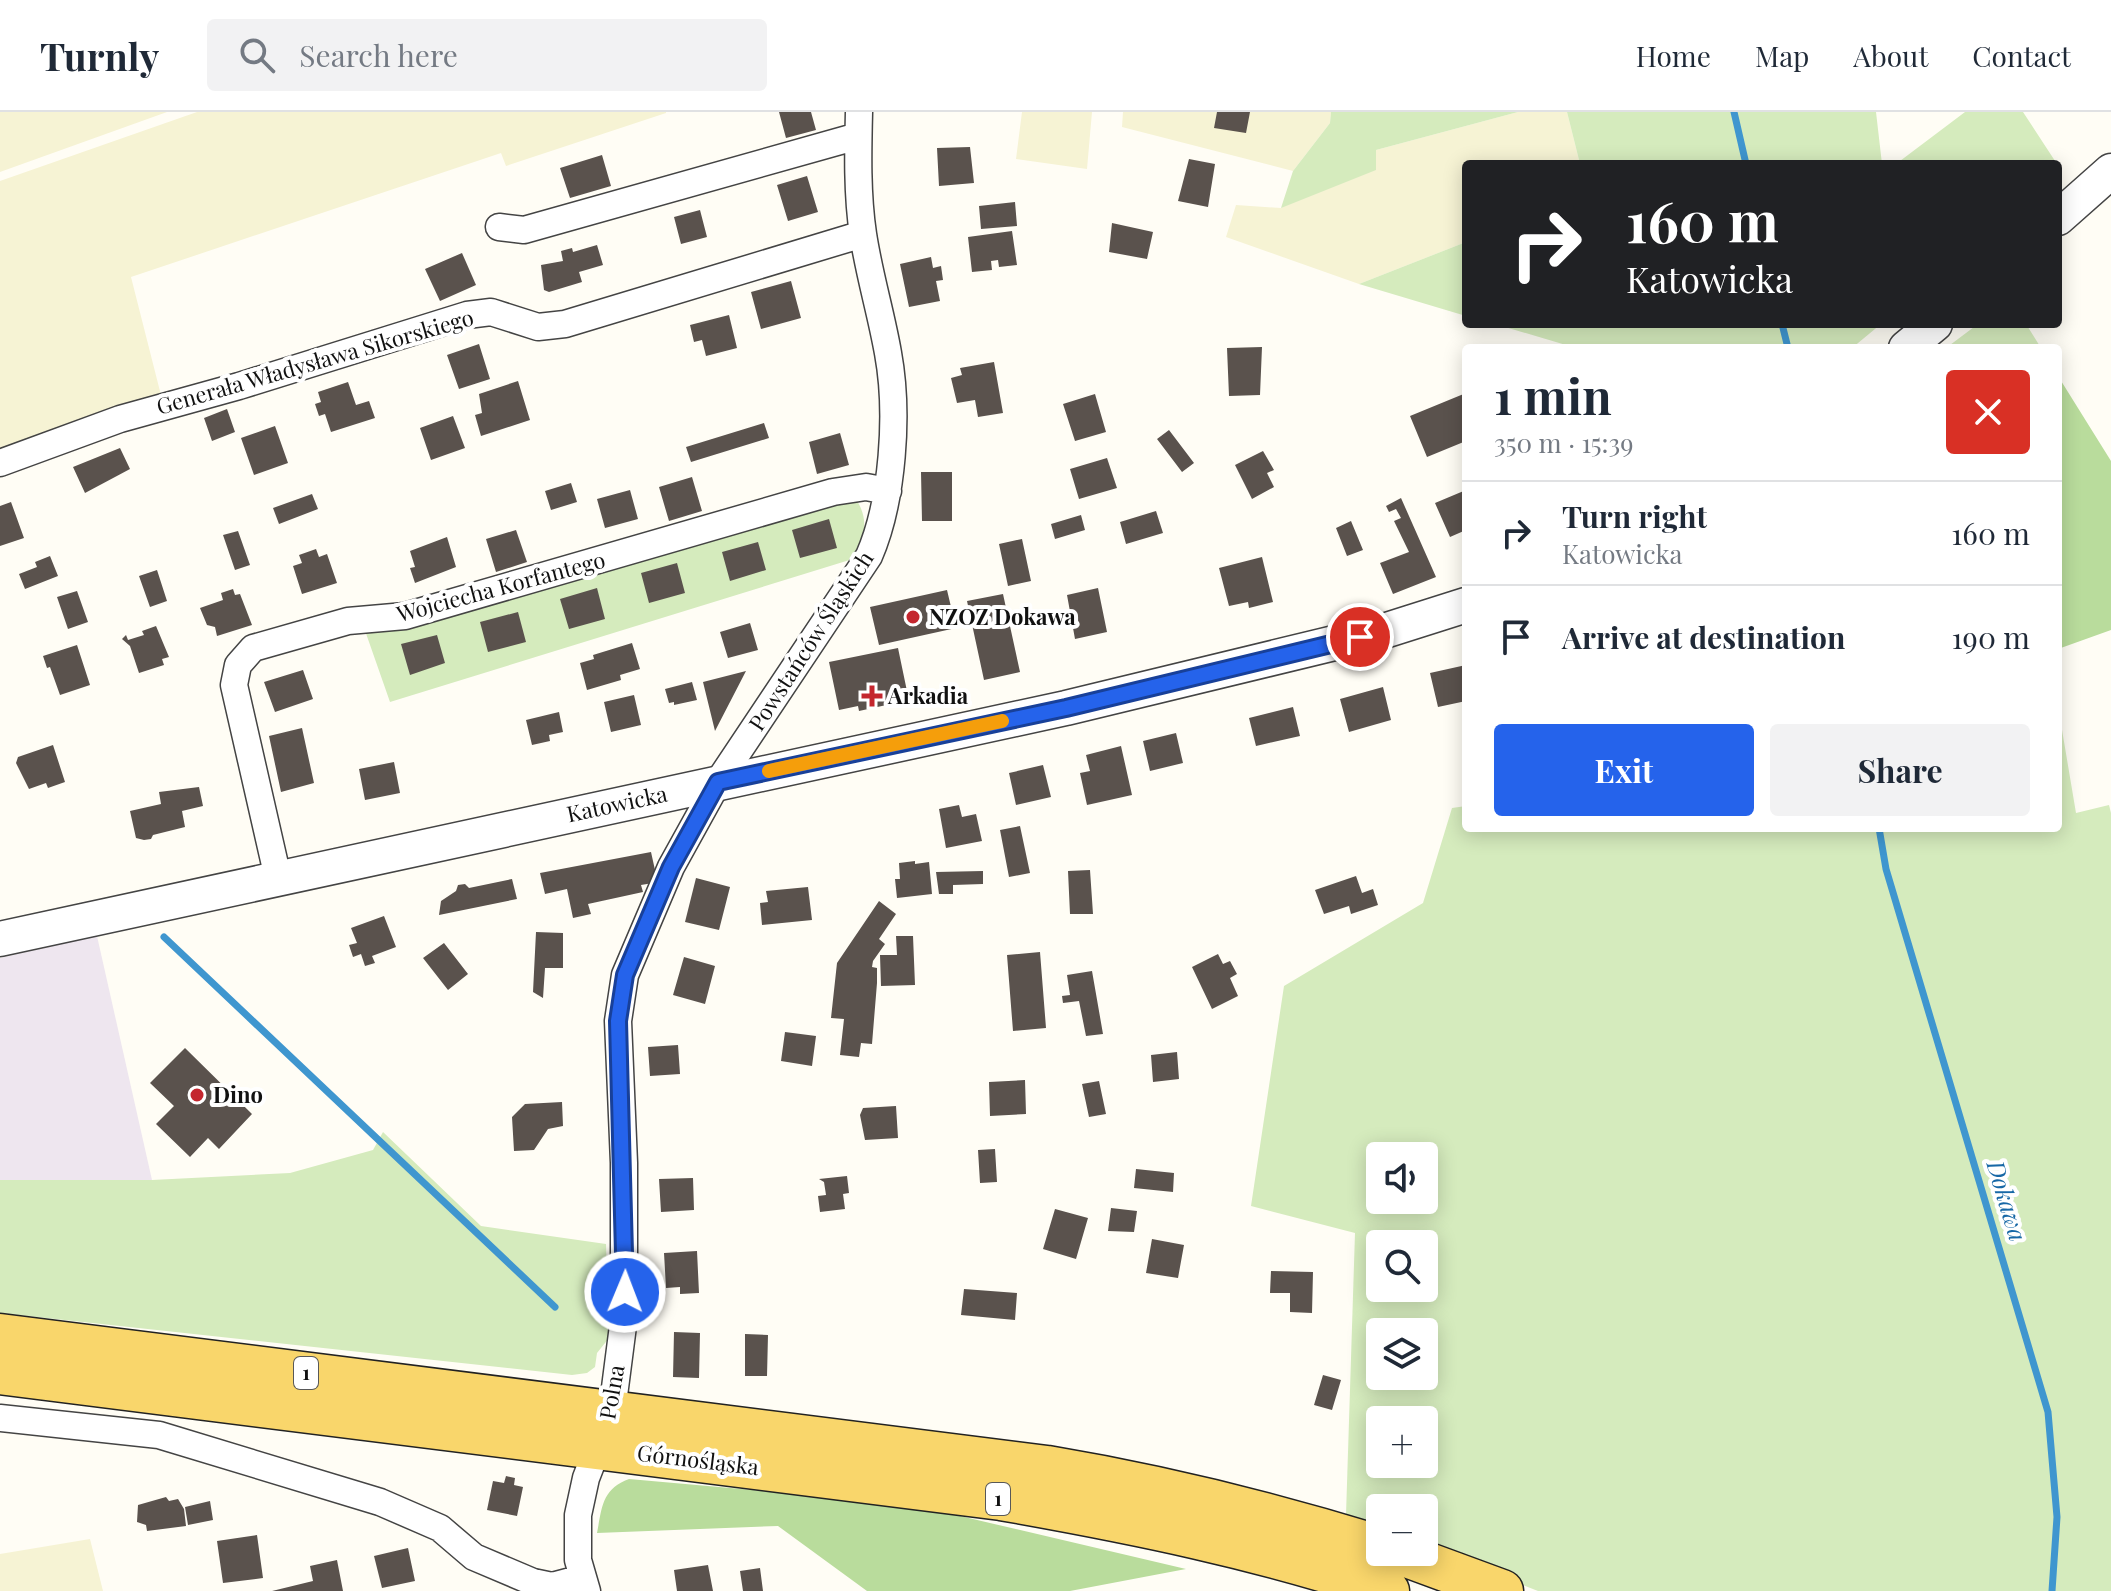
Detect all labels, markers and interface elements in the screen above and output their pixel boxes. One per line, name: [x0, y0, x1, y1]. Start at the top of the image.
search box: [207, 19, 767, 91]
text: Turnly: [40, 30, 159, 81]
icon: search: [235, 33, 279, 77]
text: Search here: [299, 35, 458, 75]
text: Home: [1636, 37, 1711, 74]
text: Map: [1755, 37, 1809, 74]
text: About: [1853, 37, 1928, 74]
text: Contact: [1972, 37, 2071, 74]
text: 160 m: [1626, 182, 1779, 257]
icon: right: [1494, 192, 1598, 296]
text: Katowicka: [1626, 254, 1793, 302]
street label: Generała Władysława Sikorskiego: [153, 301, 477, 421]
text: 1 min: [1494, 363, 1612, 427]
button: close: [1946, 370, 2030, 454]
text: 350 m · 15:39: [1494, 425, 1633, 460]
text: Turn right: [1562, 496, 1707, 536]
icon: right: [1494, 511, 1538, 555]
text: 160 m: [1951, 513, 2030, 553]
text: Katowicka: [1562, 536, 1683, 571]
street label: Wojciecha Korfantego: [392, 544, 608, 629]
street label: Powstańców Śląskich: [741, 545, 880, 736]
place label: NZOZ Dokawa: [929, 601, 1076, 631]
pin: [1326, 603, 1394, 671]
marker: NZOZ Dokawa: [904, 608, 922, 626]
icon: arrive: [1338, 615, 1382, 659]
icon: arrive: [1494, 615, 1538, 659]
text: Arrive at destination: [1562, 617, 1845, 657]
text: 190 m: [1952, 617, 2030, 657]
place label: Arkadia: [887, 680, 969, 710]
marker: Arkadia: [863, 687, 881, 705]
button: Exit: [1494, 724, 1754, 816]
button: Share: [1770, 724, 2030, 816]
street label: Katowicka: [564, 778, 670, 828]
place label: Dino: [213, 1079, 263, 1109]
marker: Dino: [188, 1086, 206, 1104]
map controls: [1366, 1142, 1438, 1566]
button: sound: [1366, 1142, 1438, 1214]
water label: Dokawa: [1980, 1155, 2035, 1245]
button: search: [1366, 1230, 1438, 1302]
position arrow: [583, 1250, 667, 1334]
button: layers: [1366, 1318, 1438, 1390]
road number: 1: [294, 1357, 318, 1389]
street label: Polna: [591, 1362, 631, 1421]
button: +: [1366, 1406, 1438, 1478]
street label: Górnośląska: [636, 1437, 761, 1481]
road number: 1: [986, 1483, 1010, 1515]
button: −: [1366, 1494, 1438, 1566]

